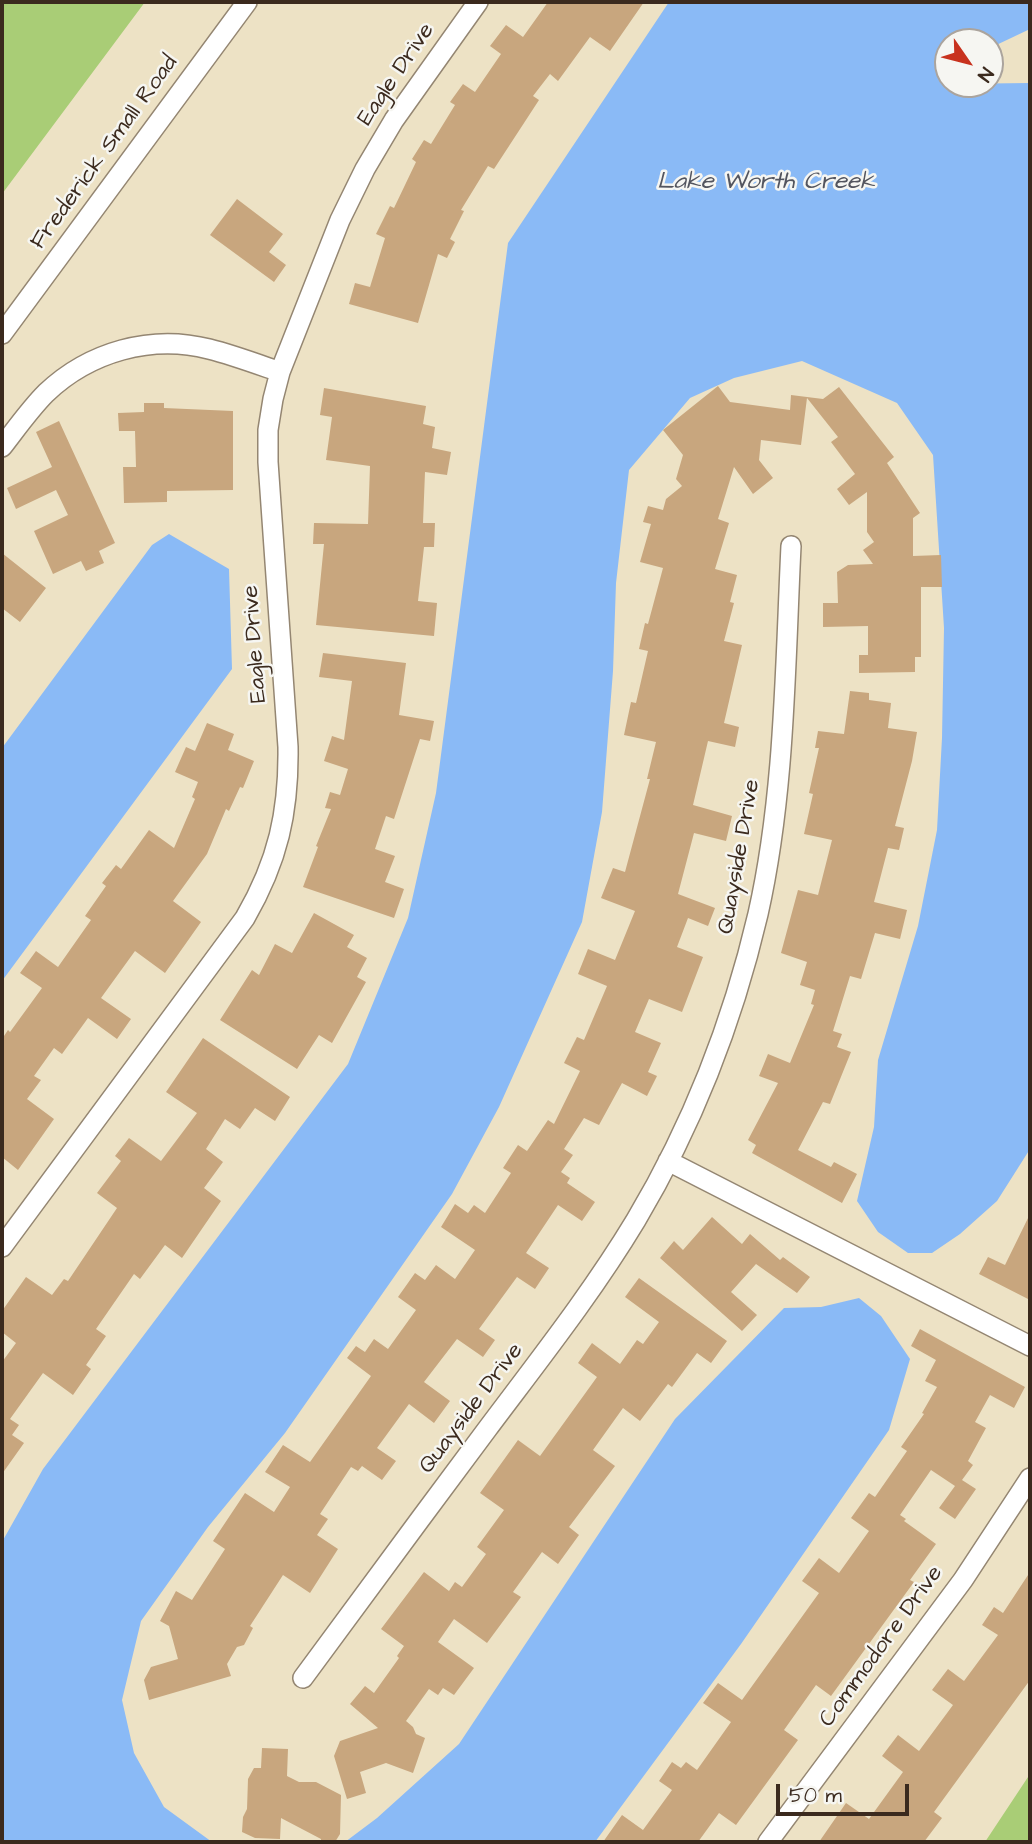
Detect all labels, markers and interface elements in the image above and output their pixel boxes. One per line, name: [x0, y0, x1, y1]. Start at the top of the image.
street label: Eagle Drive: [353, 18, 441, 132]
north arrow: [934, 28, 1004, 98]
street label: Frederick Small Road: [25, 51, 185, 255]
text: N: [971, 62, 999, 87]
water label: Lake Worth Creek: [657, 169, 875, 197]
street label: Eagle Drive: [238, 584, 274, 704]
street label: Quayside Drive: [713, 778, 767, 936]
street label: Quayside Drive: [414, 1338, 530, 1480]
street label: Commodore Drive: [814, 1561, 950, 1733]
scale bar: [780, 1770, 913, 1814]
text: 50 m: [789, 1781, 842, 1810]

